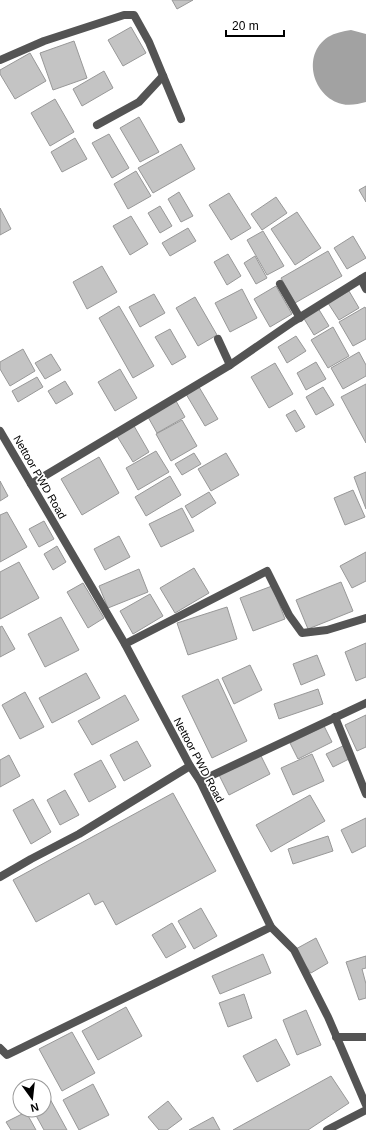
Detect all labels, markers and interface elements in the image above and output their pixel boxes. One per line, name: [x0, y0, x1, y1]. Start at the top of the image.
scale bar: [226, 12, 284, 38]
text: 20 m: [232, 19, 259, 33]
street label: Nettoor PWD Road: [11, 433, 69, 521]
street label: Nettoor PWD Road: [172, 716, 226, 804]
north arrow: [12, 1078, 52, 1118]
text: N: [29, 1101, 40, 1114]

